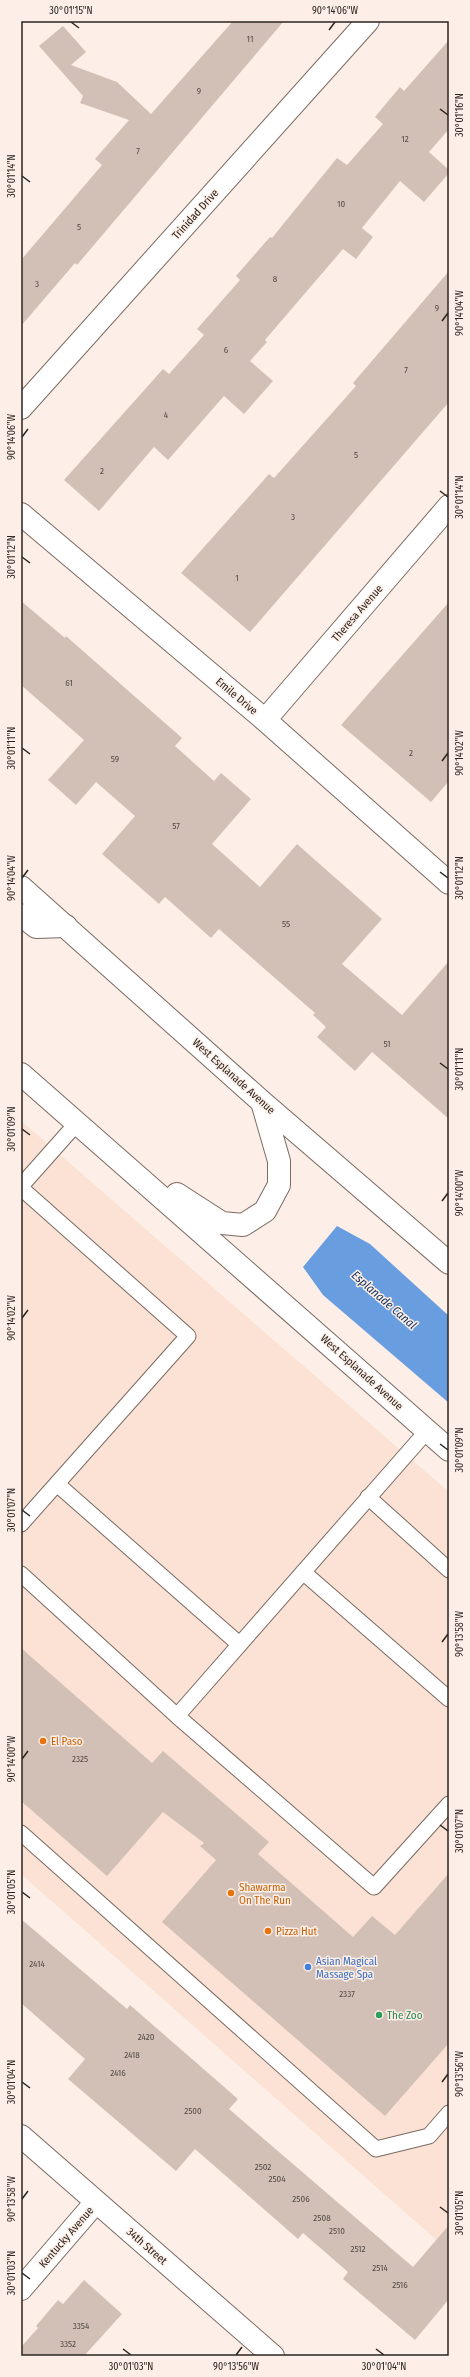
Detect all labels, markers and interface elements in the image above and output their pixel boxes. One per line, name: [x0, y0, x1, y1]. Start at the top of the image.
text: 30°01'15"N: [49, 5, 93, 17]
text: 90°14'06"W: [312, 5, 359, 17]
house number: 11: [247, 34, 253, 44]
house number: 9: [197, 86, 201, 96]
text: 30°01'16"N: [454, 93, 466, 137]
house number: 12: [401, 134, 409, 144]
house number: 7: [136, 146, 140, 156]
text: 30°01'14"N: [6, 154, 18, 198]
street label: Trinidad Drive: [169, 187, 221, 242]
house number: 10: [337, 199, 345, 209]
house number: 5: [77, 222, 81, 232]
house number: 8: [273, 274, 278, 284]
house number: 3: [35, 279, 39, 289]
text: 90°14'04"W: [454, 290, 466, 336]
house number: 9: [435, 303, 439, 313]
house number: 6: [224, 345, 229, 355]
house number: 7: [404, 365, 408, 375]
house number: 4: [164, 410, 169, 420]
text: 90°14'06"W: [6, 413, 18, 460]
house number: 5: [354, 450, 358, 460]
house number: 2: [100, 466, 104, 476]
text: 30°01'14"N: [454, 475, 466, 519]
house number: 3: [291, 512, 295, 522]
text: 30°01'12"N: [6, 535, 18, 579]
house number: 1: [235, 573, 239, 583]
street label: Theresa Avenue: [329, 582, 386, 644]
street label: Emile Drive: [213, 675, 260, 718]
house number: 61: [65, 678, 73, 688]
text: 30°01'11"N: [6, 727, 18, 769]
text: 90°14'02"W: [454, 730, 466, 776]
house number: 2: [409, 748, 413, 758]
house number: 59: [111, 754, 119, 764]
house number: 57: [172, 821, 180, 831]
text: 90°14'04"W: [6, 855, 18, 901]
text: 30°01'12"N: [454, 856, 466, 900]
house number: 55: [282, 919, 290, 929]
street label: West Esplanade Avenue: [190, 1036, 278, 1117]
house number: 51: [383, 1039, 391, 1049]
text: 30°01'11"N: [454, 1048, 466, 1090]
text: 30°01'09"N: [6, 1106, 18, 1152]
text: 90°14'00"W: [454, 1169, 466, 1216]
water label: Esplanade Canal: [349, 1268, 419, 1332]
text: 90°14'02"W: [6, 1295, 18, 1341]
street label: West Esplanade Avenue: [318, 1332, 406, 1413]
text: 30°01'09"N: [454, 1427, 466, 1473]
text: 30°01'07"N: [6, 1488, 18, 1532]
text: 90°13'58"W: [454, 1611, 466, 1657]
text: 90°14'00"W: [6, 1735, 18, 1782]
place label: El Paso: [51, 1735, 83, 1748]
marker: El Paso: [38, 1736, 48, 1746]
house number: 2325: [72, 1754, 88, 1764]
text: 30°01'07"N: [454, 1809, 466, 1853]
text: 30°01'05"N: [6, 1870, 18, 1914]
place label: Shawarma On The Run: [239, 1881, 291, 1907]
marker: Shawarma On The Run: [226, 1888, 236, 1898]
place label: Pizza Hut: [276, 1925, 317, 1938]
marker: Pizza Hut: [263, 1926, 273, 1936]
place label: Asian Magical Massage Spa: [316, 1955, 377, 1981]
house number: 2414: [29, 1959, 45, 1969]
marker: Asian Magical Massage Spa: [303, 1962, 313, 1972]
house number: 2337: [339, 1989, 355, 1999]
place label: The Zoo: [387, 2009, 423, 2022]
marker: The Zoo: [374, 2010, 384, 2020]
house number: 2420: [138, 2032, 155, 2042]
house number: 2418: [124, 2050, 140, 2060]
text: 90°13'56"W: [454, 2051, 466, 2097]
text: 30°01'04"N: [6, 2060, 18, 2104]
house number: 2416: [110, 2068, 126, 2078]
house number: 2500: [184, 2106, 202, 2116]
house number: 2502: [255, 2162, 271, 2172]
house number: 2504: [268, 2174, 286, 2184]
text: 90°13'58"W: [6, 2176, 18, 2222]
text: 30°01'05"N: [454, 2191, 466, 2235]
house number: 2506: [292, 2194, 310, 2204]
street label: Kentucky Avenue: [36, 2204, 96, 2271]
house number: 2508: [313, 2213, 331, 2223]
street label: 34th Street: [124, 2225, 170, 2268]
house number: 2510: [329, 2226, 345, 2236]
house number: 2512: [350, 2244, 366, 2254]
text: 30°01'03"N: [6, 2251, 18, 2295]
house number: 2514: [372, 2263, 388, 2273]
house number: 2516: [392, 2280, 408, 2290]
house number: 3354: [73, 2321, 90, 2331]
house number: 3352: [60, 2339, 76, 2349]
text: 30°01'03"N: [109, 2361, 153, 2373]
text: 90°13'56"W: [213, 2361, 259, 2373]
text: 30°01'04"N: [362, 2361, 406, 2373]

